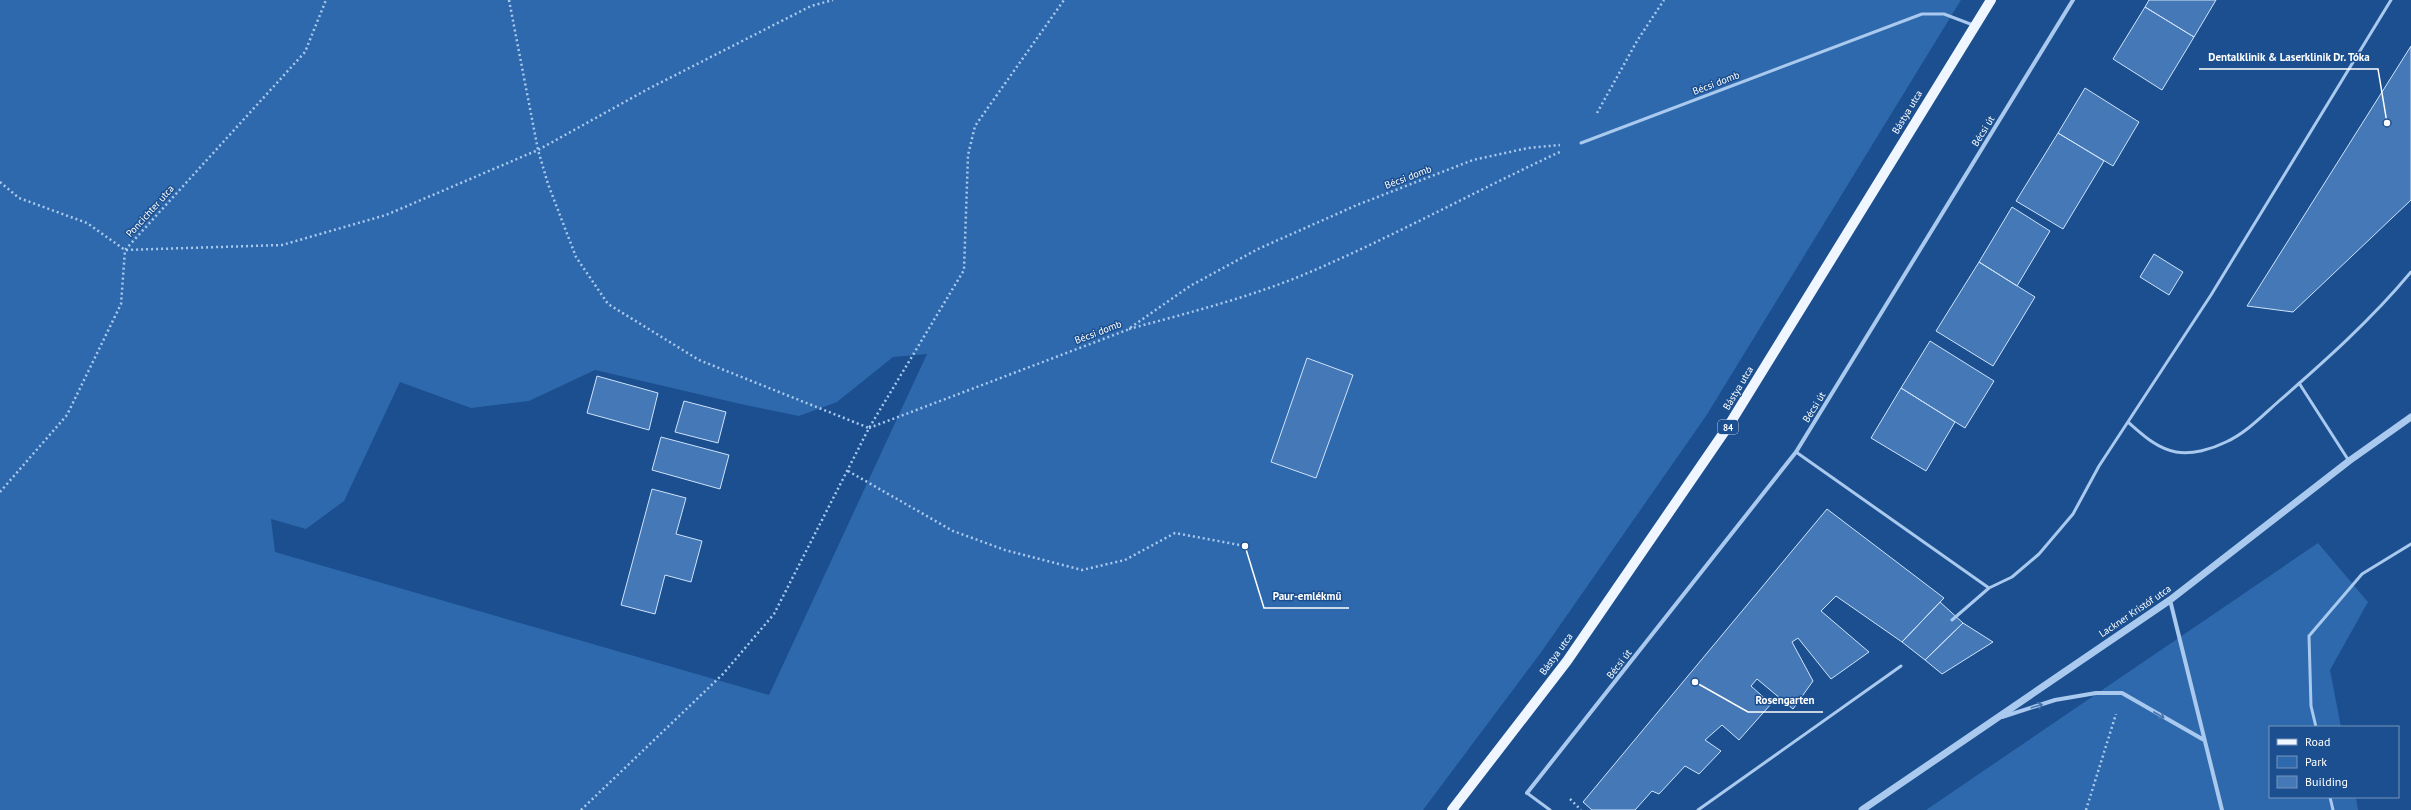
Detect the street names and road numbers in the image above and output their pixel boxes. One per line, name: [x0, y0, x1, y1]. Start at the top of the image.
street label: Bécsi domb: [1691, 68, 1741, 98]
street label: Bástya utca: [1889, 88, 1925, 136]
street label: Bécsi út: [1969, 113, 1998, 149]
street label: Bécsi domb: [1383, 162, 1433, 192]
street label: Poncichter utca: [123, 182, 177, 240]
street label: Bécsi domb: [1073, 317, 1123, 347]
street label: Bástya utca: [1720, 364, 1756, 412]
street label: Bécsi út: [1800, 389, 1829, 425]
road number: 84: [1718, 420, 1738, 434]
street label: Lackner Kristóf utca: [2096, 582, 2174, 640]
street label: Bástya utca: [1536, 630, 1576, 678]
street label: Bécsi út: [1604, 646, 1635, 681]

